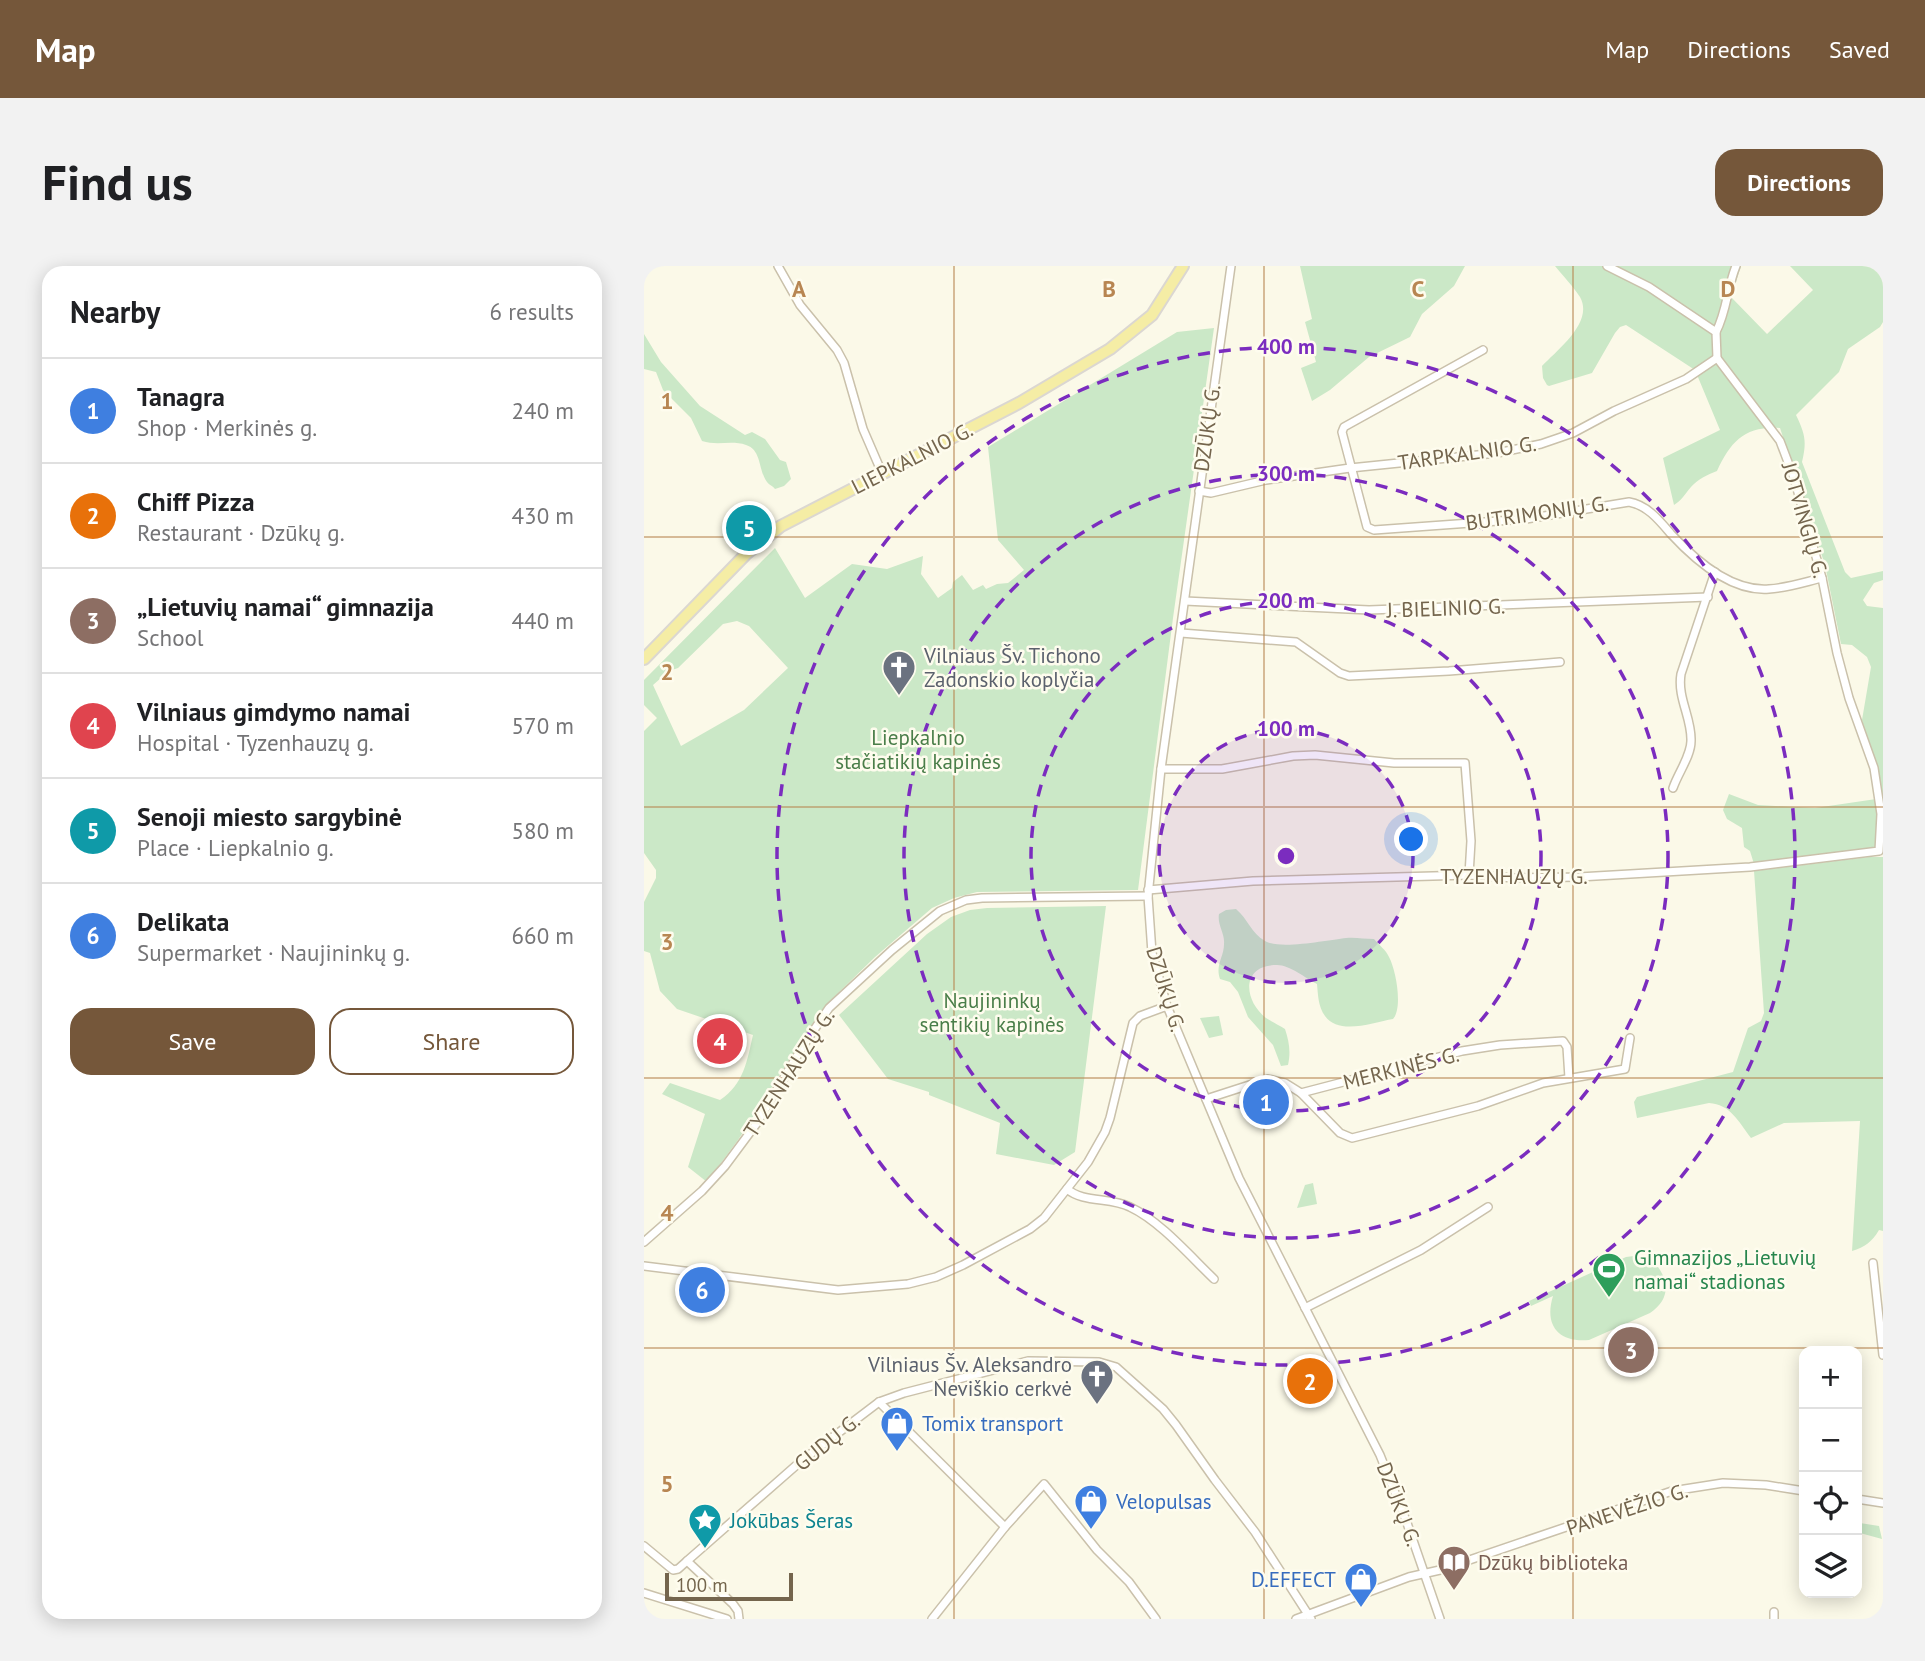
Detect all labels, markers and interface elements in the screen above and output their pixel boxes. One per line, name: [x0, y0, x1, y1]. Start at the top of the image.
text: Map: [35, 28, 96, 71]
text: Map: [1605, 34, 1649, 65]
text: Directions: [1687, 34, 1791, 65]
text: Saved: [1829, 34, 1890, 65]
button: Directions: [1715, 149, 1883, 216]
text: Find us: [42, 150, 193, 214]
text: A: [792, 274, 806, 303]
text: B: [1102, 274, 1116, 303]
text: C: [1412, 274, 1425, 303]
text: D: [1721, 274, 1735, 303]
text: Nearby: [70, 292, 160, 331]
text: 6 results: [490, 297, 574, 326]
text: 400 m: [1257, 333, 1315, 360]
text: Tanagra: [137, 380, 225, 413]
street label: DZŪKŲ G.: [1188, 383, 1226, 473]
text: 1: [660, 386, 674, 415]
text: 1: [86, 396, 100, 425]
text: 240 m: [512, 396, 574, 425]
text: Shop · Merkinės g.: [137, 413, 317, 442]
street label: LIEPKALNIO G.: [847, 416, 977, 500]
street label: TARPKALNIO G.: [1396, 430, 1538, 476]
street label: JOTVINGIŲ G.: [1775, 458, 1834, 581]
text: 300 m: [1257, 460, 1315, 487]
text: Chiff Pizza: [137, 485, 255, 518]
street label: BUTRIMONIŲ G.: [1464, 490, 1610, 536]
text: 2: [86, 501, 100, 530]
text: 430 m: [512, 501, 574, 530]
pin: 5: [726, 502, 772, 554]
text: Restaurant · Dzūkų g.: [137, 518, 345, 547]
text: 200 m: [1257, 587, 1315, 614]
text: „Lietuvių namai“ gimnazija: [137, 590, 434, 623]
street label: J. BIELINIO G.: [1385, 592, 1506, 624]
text: 3: [86, 606, 100, 635]
text: 440 m: [512, 606, 574, 635]
text: School: [137, 623, 204, 652]
place label: Vilniaus Šv. Tichono Zadonskio koplyčia: [923, 642, 1101, 693]
church icon: Vilniaus Šv. Tichono Zadonskio koplyčia: [880, 648, 918, 697]
text: 2: [660, 657, 674, 686]
text: Vilniaus gimdymo namai: [137, 695, 411, 728]
text: 4: [86, 711, 100, 740]
text: 570 m: [512, 711, 574, 740]
text: 100 m: [1257, 715, 1315, 742]
park label: Liepkalnio stačiatikių kapinės: [835, 724, 1001, 775]
text: Hospital · Tyzenhauzų g.: [137, 728, 374, 757]
text: Senoji miesto sargybinė: [137, 800, 402, 833]
text: 5: [86, 816, 100, 845]
text: 580 m: [512, 816, 574, 845]
your location: [1394, 822, 1428, 856]
text: Place · Liepkalnio g.: [137, 833, 334, 862]
centre of rings: [1274, 844, 1298, 868]
street label: TYZENHAUZŲ G.: [1440, 863, 1588, 890]
text: Delikata: [137, 905, 229, 938]
text: 6: [86, 921, 100, 950]
text: 660 m: [512, 921, 574, 950]
text: 3: [660, 927, 674, 956]
text: Supermarket · Naujininkų g.: [137, 938, 410, 967]
street label: DZŪKŲ G.: [1140, 943, 1192, 1035]
park label: Naujininkų sentikių kapinės: [920, 987, 1064, 1038]
street label: TYZENHAUZŲ G.: [737, 1004, 841, 1142]
button: Save: [70, 1008, 315, 1075]
button: Share: [329, 1008, 574, 1075]
pin: 4: [697, 1015, 743, 1067]
street label: MERKINĖS G.: [1340, 1041, 1462, 1095]
pin: 1: [1243, 1076, 1289, 1128]
text: 4: [660, 1198, 674, 1227]
place label: Gimnazijos „Lietuvių namai“ stadionas: [1634, 1244, 1816, 1295]
sports icon: Gimnazijos „Lietuvių namai“ stadionas: [1590, 1250, 1628, 1299]
pin: 6: [679, 1264, 725, 1316]
pin: 3: [1608, 1324, 1654, 1376]
map controls: [1799, 1346, 1862, 1598]
button: +: [1799, 1346, 1862, 1409]
place label: Vilniaus Šv. Aleksandro Neviškio cerkvė: [867, 1351, 1072, 1402]
pin: 2: [1287, 1355, 1333, 1407]
church icon: Vilniaus Šv. Aleksandro Neviškio cerkvė: [1078, 1357, 1116, 1406]
shop icon: Tomix transport: [878, 1404, 916, 1453]
street label: GUDŲ G.: [789, 1407, 865, 1477]
button: −: [1799, 1409, 1862, 1472]
place label: Tomix transport: [922, 1410, 1063, 1437]
street label: DZŪKŲ G.: [1371, 1458, 1427, 1550]
text: 5: [660, 1469, 674, 1498]
button: locate: [1799, 1472, 1862, 1535]
street label: PANEVĖŽIO G.: [1563, 1477, 1691, 1541]
shop icon: Velopulsas: [1072, 1482, 1110, 1531]
place label: Velopulsas: [1115, 1488, 1212, 1515]
place icon: Jokūbas Šeras: [686, 1501, 724, 1550]
place label: Jokūbas Šeras: [729, 1507, 853, 1534]
button: layers: [1799, 1535, 1862, 1598]
library icon: Dzūkų biblioteka: [1435, 1543, 1473, 1592]
place label: Dzūkų biblioteka: [1478, 1549, 1628, 1576]
shop icon: D.EFFECT: [1342, 1560, 1380, 1609]
place label: D.EFFECT: [1251, 1566, 1336, 1593]
scale bar: [665, 1570, 793, 1602]
text: 100 m: [676, 1573, 728, 1597]

